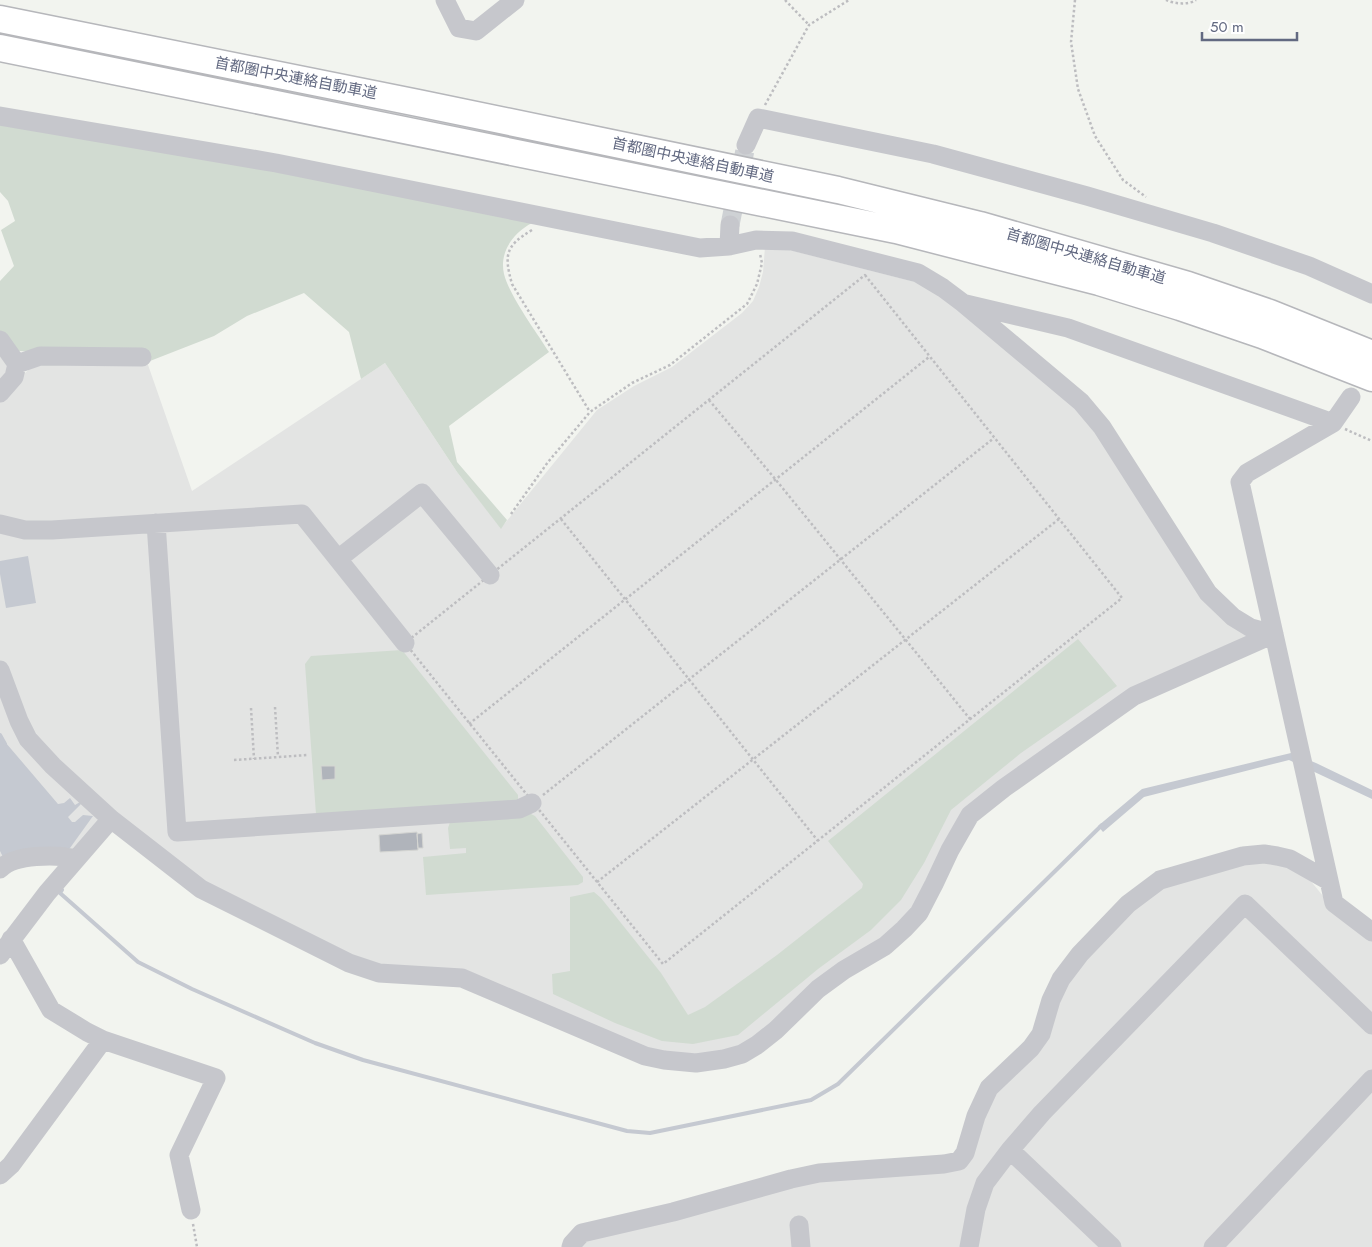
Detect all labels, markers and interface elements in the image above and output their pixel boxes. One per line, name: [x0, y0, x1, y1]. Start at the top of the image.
scale bar: [1202, 10, 1297, 42]
text: 50 m: [1210, 16, 1244, 38]
street label: 首都圏中央連絡自動車道: [213, 51, 379, 105]
street label: 首都圏中央連絡自動車道: [610, 132, 776, 188]
street label: 首都圏中央連絡自動車道: [1004, 223, 1168, 289]

